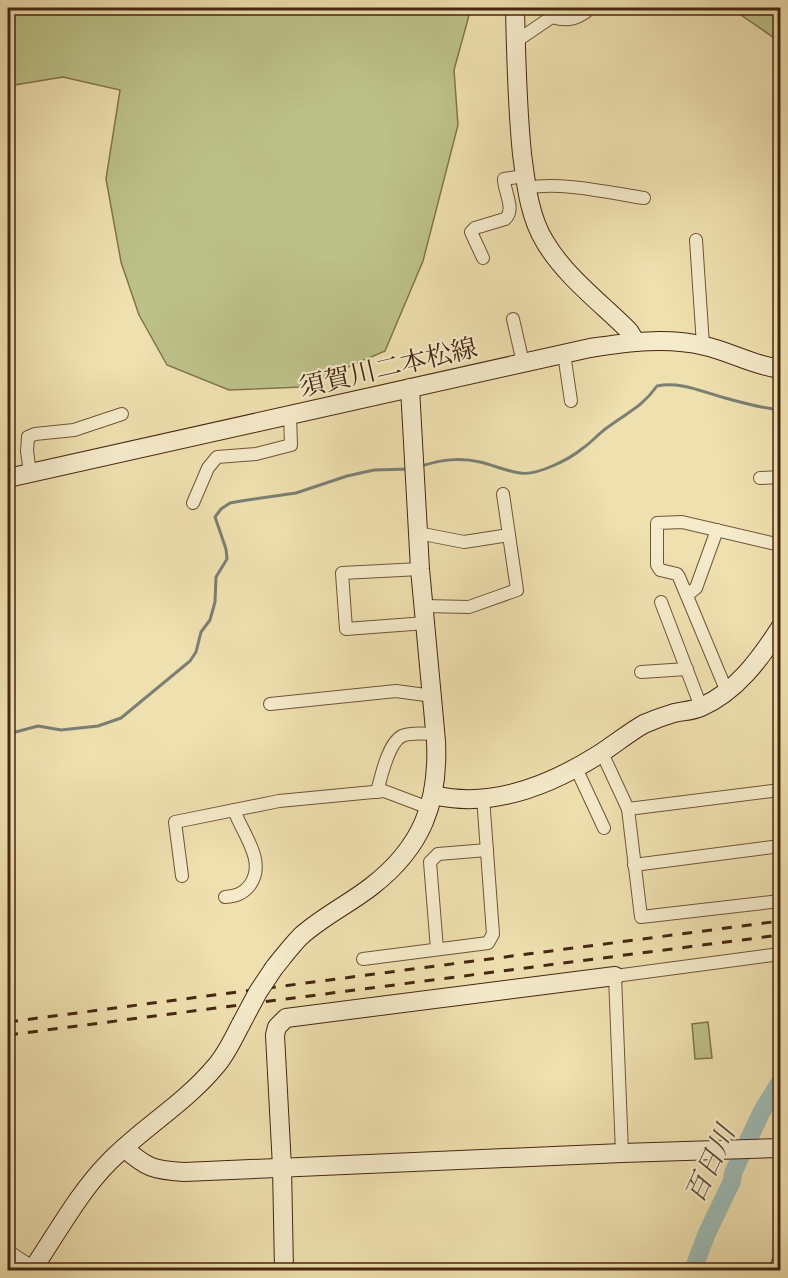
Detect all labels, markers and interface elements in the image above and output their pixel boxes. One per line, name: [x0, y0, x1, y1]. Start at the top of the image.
street label: 須賀川二本松線: [296, 332, 481, 405]
water label: 百日川: [678, 1118, 745, 1208]

